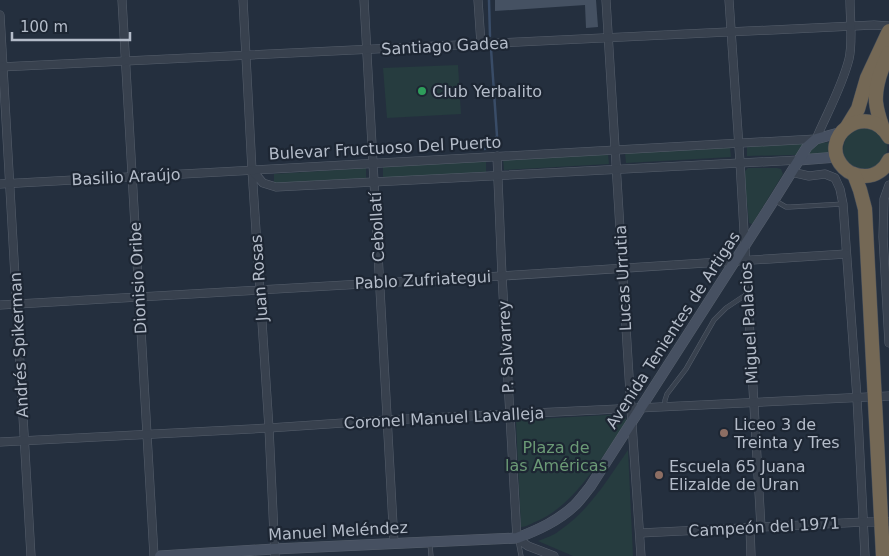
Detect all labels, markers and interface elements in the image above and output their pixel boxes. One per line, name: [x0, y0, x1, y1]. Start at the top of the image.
scale bar: [12, 10, 130, 42]
text: 100 m: [20, 18, 68, 36]
street label: Santiago Gadea: [381, 33, 509, 59]
place label: Club Yerbalito: [432, 82, 542, 101]
marker: Club Yerbalito: [416, 85, 428, 97]
street label: Bulevar Fructuoso Del Puerto: [268, 132, 502, 164]
street label: Basilio Araújo: [71, 165, 181, 189]
street label: Cebollatí: [366, 191, 388, 263]
street label: Dionisio Oribe: [126, 221, 150, 335]
street label: Lucas Urrutia: [611, 225, 635, 331]
street label: Avenida Tenientes de Artigas: [602, 228, 744, 432]
street label: Juan Rosas: [247, 234, 272, 323]
street label: Miguel Palacios: [736, 261, 762, 385]
street label: Pablo Zufriategui: [354, 267, 492, 293]
street label: Andrés Spikerman: [6, 272, 32, 418]
street label: P. Salvarrey: [494, 300, 518, 394]
street label: Coronel Manuel Lavalleja: [343, 403, 545, 433]
place label: Liceo 3 de Treinta y Tres: [733, 415, 840, 452]
marker: Liceo 3 de Treinta y Tres: [718, 427, 730, 439]
park label: Plaza de las Américas: [505, 438, 607, 475]
place label: Escuela 65 Juana Elizalde de Uran: [669, 457, 806, 494]
marker: Escuela 65 Juana Elizalde de Uran: [653, 469, 665, 481]
street label: Campeón del 1971: [688, 514, 840, 540]
street label: Manuel Meléndez: [268, 518, 408, 544]

